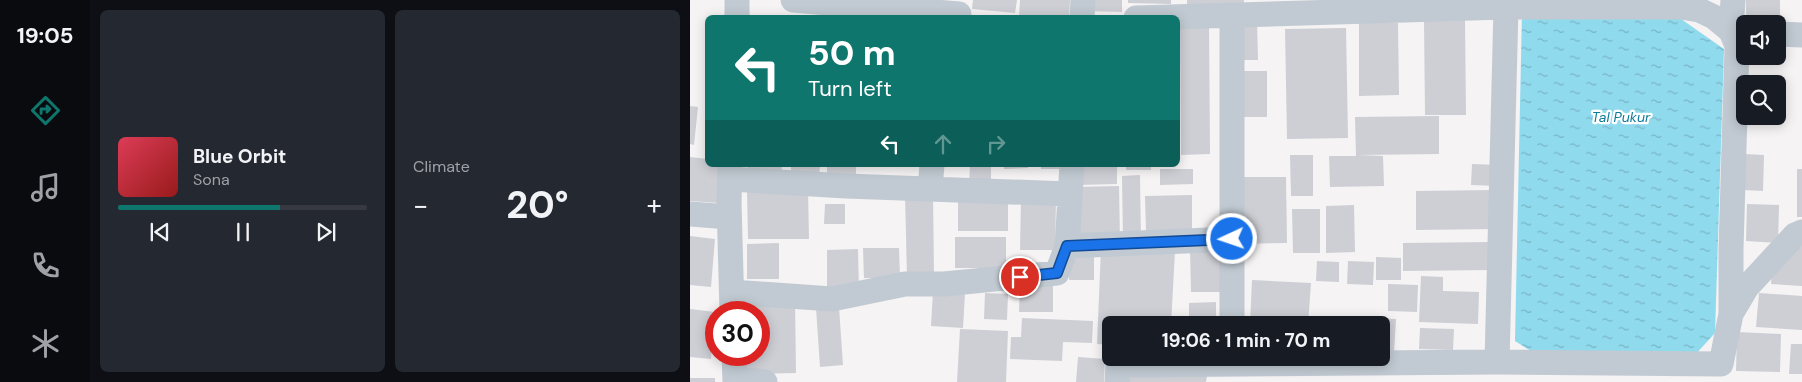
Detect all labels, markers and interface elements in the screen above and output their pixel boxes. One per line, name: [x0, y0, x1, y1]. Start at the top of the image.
map controls: [1736, 15, 1786, 125]
button: sound: [1736, 15, 1786, 65]
text: 19:05: [17, 21, 73, 50]
text: 50 m: [808, 30, 896, 76]
icon: left: [725, 35, 790, 100]
text: Turn left: [808, 74, 892, 103]
button: search: [1736, 75, 1786, 125]
icon: directions: [28, 93, 63, 128]
water label: Tal Pukur: [1592, 108, 1651, 126]
icon: left: [876, 130, 904, 158]
icon: ahead: [929, 130, 957, 158]
icon: right: [982, 130, 1010, 158]
text: Blue Orbit: [193, 144, 286, 169]
text: Climate: [413, 156, 470, 177]
text: Sona: [193, 169, 230, 190]
icon: music: [28, 170, 63, 205]
text: 20°: [506, 180, 569, 230]
text: −: [413, 187, 428, 224]
text: +: [647, 187, 662, 224]
position arrow: [1205, 212, 1257, 264]
icon: previous: [146, 218, 174, 246]
icon: pause: [229, 218, 257, 246]
icon: next: [312, 218, 340, 246]
icon: phone: [28, 248, 63, 283]
pin: [999, 256, 1041, 298]
icon: arrive: [1006, 263, 1034, 291]
speed limit sign: 30: [705, 301, 770, 366]
icon: climate: [28, 326, 63, 361]
text: 19:06 · 1 min · 70 m: [1162, 328, 1330, 353]

